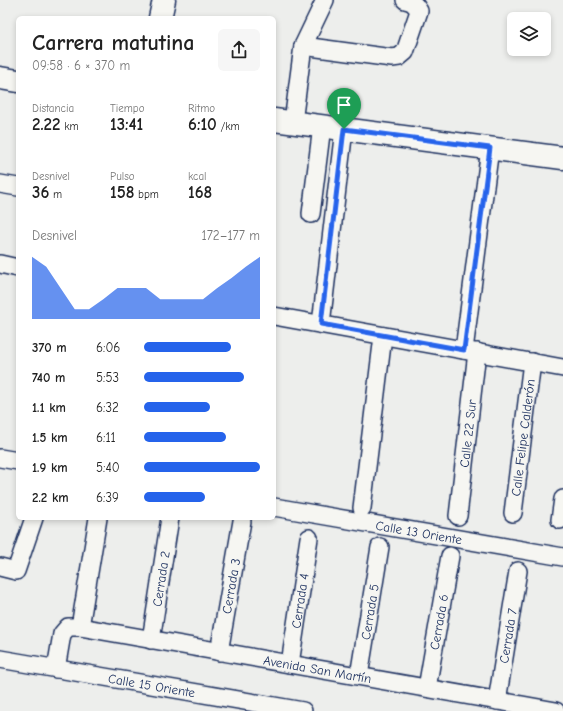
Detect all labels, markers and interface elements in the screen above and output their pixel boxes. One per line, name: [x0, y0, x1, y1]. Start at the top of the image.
map controls: [507, 12, 551, 56]
button: layers: [507, 12, 551, 56]
button: share: [218, 29, 260, 71]
text: Carrera matutina: [32, 30, 194, 56]
text: 09:58 · 6 × 370 m: [32, 58, 130, 73]
pin: [327, 88, 361, 129]
icon: arrive: [333, 94, 355, 116]
text: Distancia: [32, 102, 74, 115]
text: Tiempo: [110, 102, 145, 115]
text: Ritmo: [188, 102, 215, 115]
text: 2.22: [32, 115, 60, 134]
text: 13:41: [110, 115, 143, 134]
text: 6:10: [188, 115, 217, 134]
text: km: [60, 120, 79, 133]
text: /km: [217, 120, 240, 133]
text: Desnivel: [32, 170, 70, 183]
text: Pulso: [110, 170, 135, 183]
text: kcal: [188, 170, 206, 183]
text: 36: [32, 183, 49, 202]
text: 158: [110, 183, 134, 202]
text: 168: [188, 183, 212, 202]
text: m: [49, 188, 62, 201]
text: bpm: [134, 188, 159, 201]
text: Desnivel: [32, 228, 77, 243]
text: 172–177 m: [202, 228, 260, 243]
text: 370 m: [32, 340, 67, 355]
text: 6:06: [96, 340, 120, 355]
text: 740 m: [32, 370, 65, 385]
text: 5:53: [96, 370, 119, 385]
street label: Calle Felipe Calderón: [508, 378, 537, 497]
street label: Calle 22 Sur: [456, 398, 479, 468]
text: 1.1 km: [32, 400, 66, 415]
text: 6:32: [96, 400, 119, 415]
text: 1.5 km: [32, 430, 68, 445]
text: 6:11: [96, 430, 116, 445]
text: 1.9 km: [32, 460, 68, 475]
text: 5:40: [96, 460, 120, 475]
text: 2.2 km: [32, 490, 69, 505]
text: 6:39: [96, 490, 119, 505]
street label: Calle 13 Oriente: [374, 517, 464, 547]
street label: Cerrada 2: [149, 550, 172, 608]
street label: Cerrada 3: [218, 557, 243, 615]
street label: Cerrada 4: [288, 572, 311, 629]
street label: Cerrada 5: [358, 583, 381, 641]
street label: Cerrada 6: [426, 593, 451, 651]
street label: Cerrada 7: [496, 607, 519, 664]
street label: Avenida San Martín: [262, 652, 373, 686]
street label: Calle 15 Oriente: [107, 670, 197, 700]

